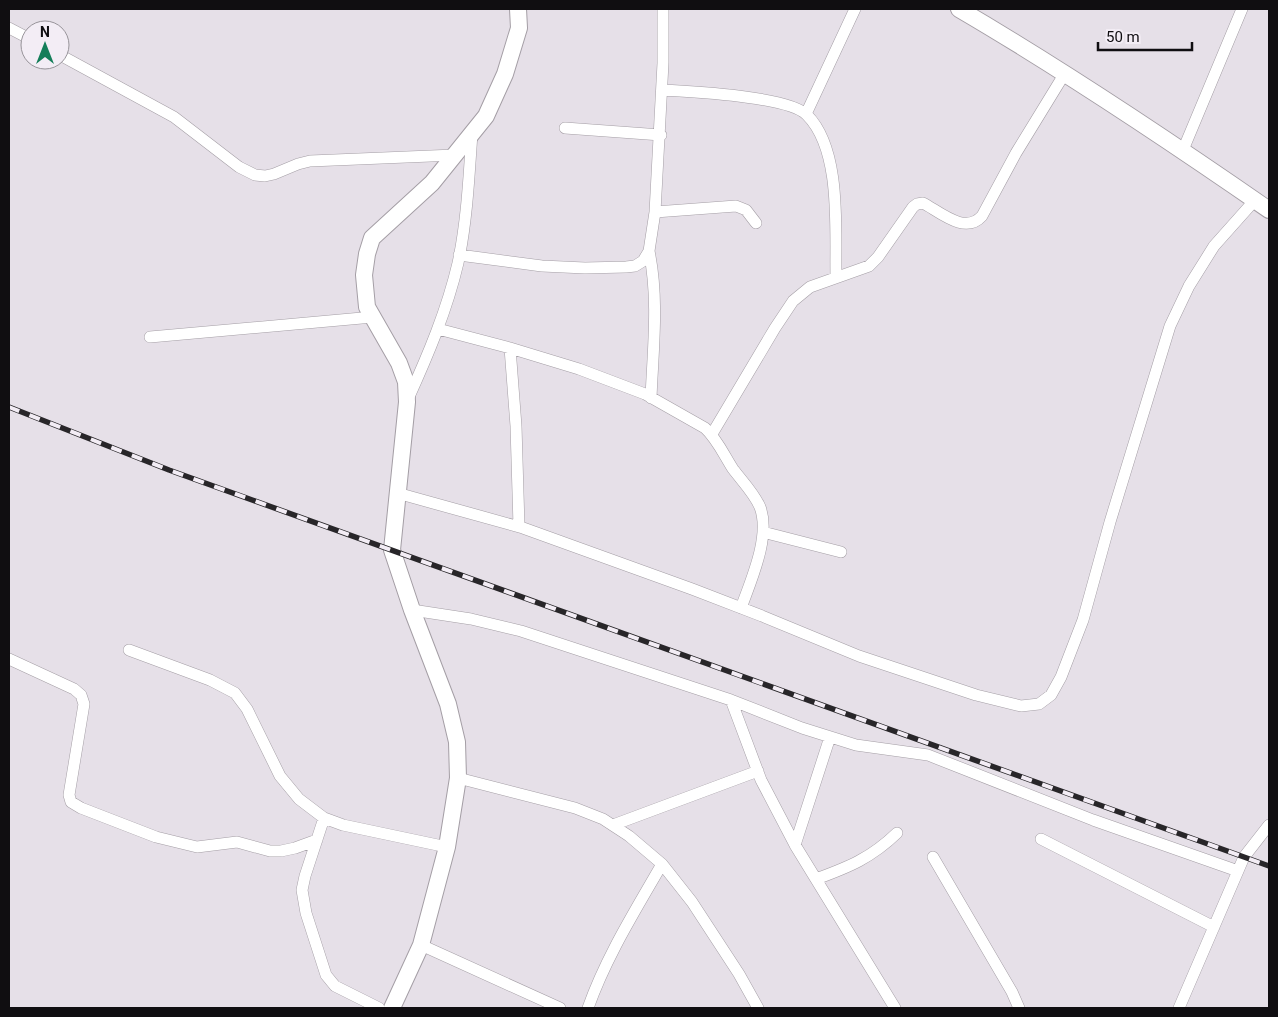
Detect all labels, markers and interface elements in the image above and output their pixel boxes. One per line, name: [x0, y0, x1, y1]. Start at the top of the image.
north arrow: [20, 20, 70, 70]
scale bar: [1098, 20, 1192, 52]
text: N: [40, 24, 50, 40]
text: 50 m: [1106, 28, 1140, 46]

